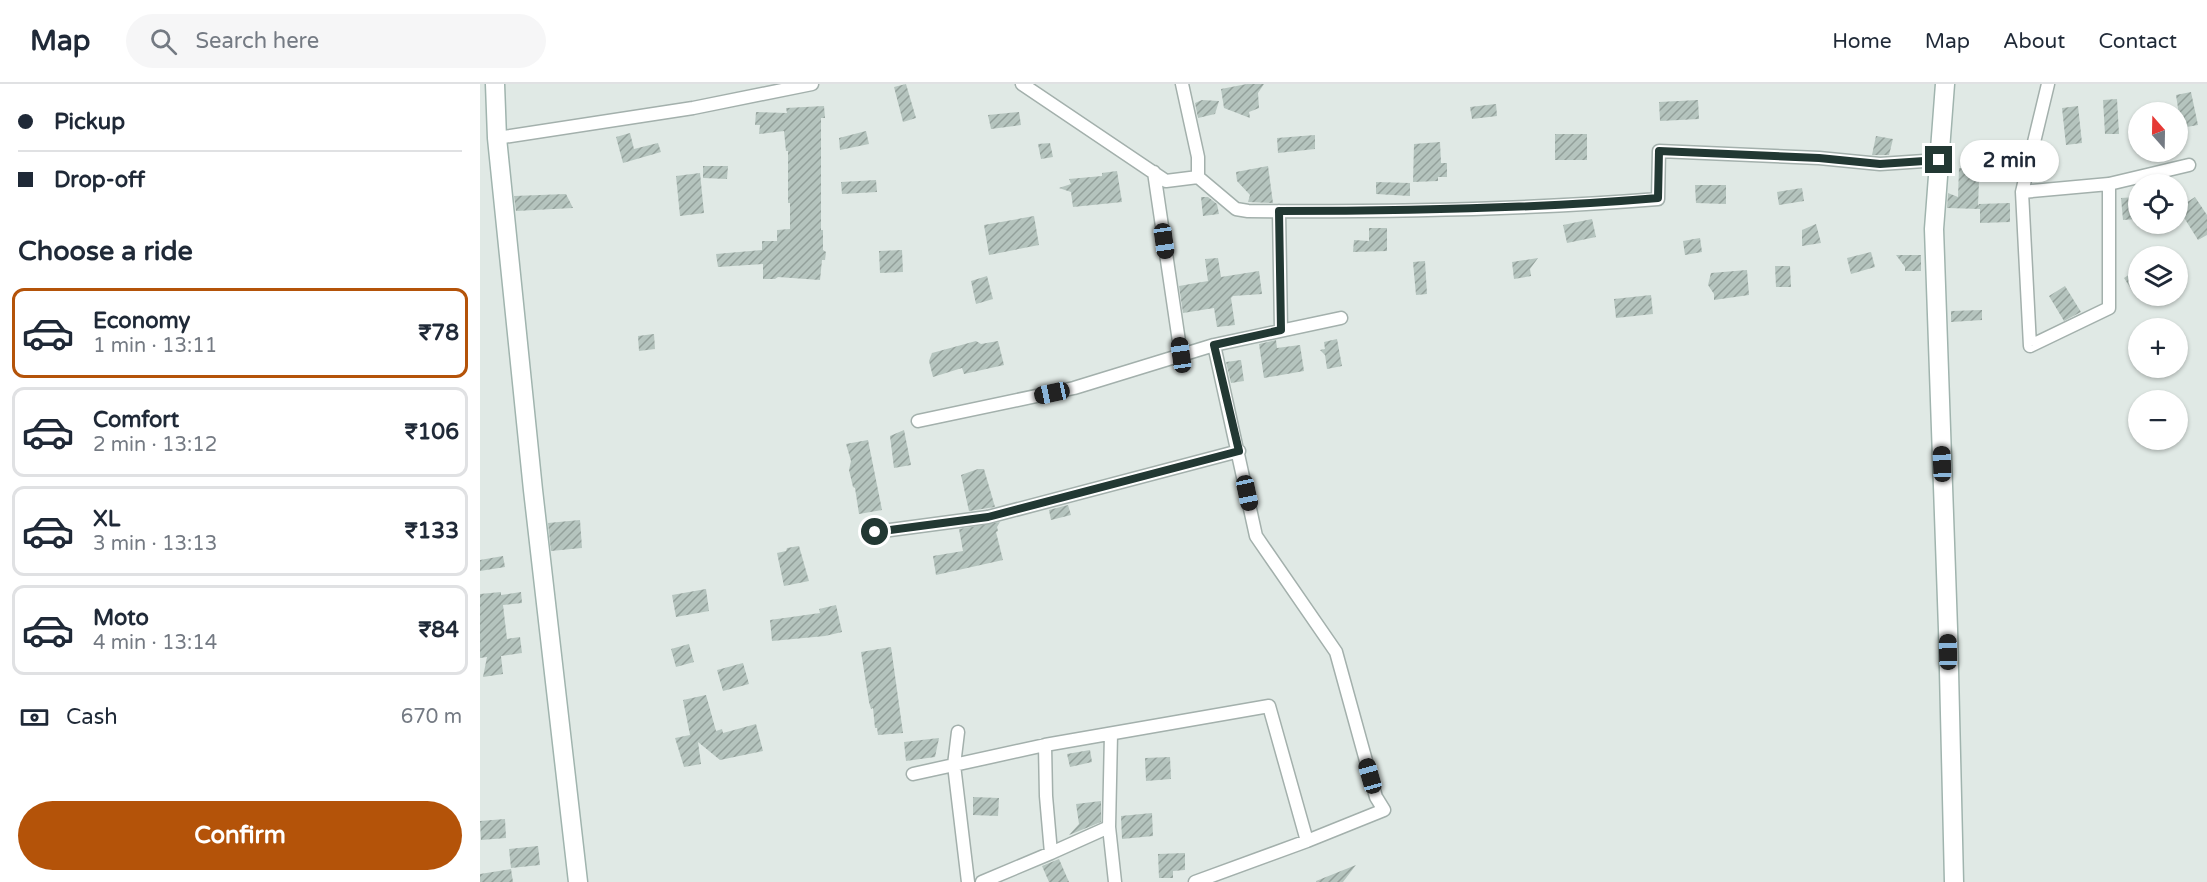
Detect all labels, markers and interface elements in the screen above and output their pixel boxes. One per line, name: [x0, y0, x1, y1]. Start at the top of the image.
search box: [126, 14, 546, 68]
text: Map: [30, 24, 90, 58]
icon: search: [147, 25, 180, 58]
text: Search here: [195, 28, 319, 54]
text: Home: [1832, 29, 1892, 54]
text: Map: [1925, 29, 1970, 54]
text: About: [2003, 29, 2065, 54]
text: Contact: [2098, 29, 2177, 54]
north arrow: [2128, 102, 2188, 162]
map controls: [2128, 102, 2188, 450]
text: Pickup: [54, 109, 125, 135]
callout: 2 min: [1960, 139, 2059, 181]
route end: [1925, 146, 1952, 173]
text: 2 min: [1983, 149, 2036, 173]
text: Drop-off: [54, 167, 145, 193]
button: locate: [2128, 174, 2188, 234]
car: [1153, 222, 1175, 260]
text: Choose a ride: [18, 235, 193, 268]
button: layers: [2128, 246, 2188, 306]
icon: car: [21, 306, 75, 360]
text: Economy: [93, 308, 190, 334]
button: +: [2128, 318, 2188, 378]
text: ₹78: [418, 320, 459, 346]
text: 1 min · 13:11: [93, 334, 217, 358]
car: [1170, 336, 1192, 374]
car: [1033, 380, 1071, 406]
button: −: [2128, 390, 2188, 450]
icon: car: [21, 405, 75, 459]
text: Comfort: [93, 407, 179, 433]
text: ₹106: [405, 419, 459, 445]
text: 2 min · 13:12: [93, 433, 217, 457]
car: [1932, 446, 1952, 482]
car: [1234, 474, 1260, 512]
icon: car: [21, 504, 75, 558]
text: XL: [93, 506, 120, 532]
text: ₹133: [405, 518, 459, 544]
route start: [861, 518, 888, 545]
text: 3 min · 13:13: [93, 532, 217, 556]
icon: car: [21, 603, 75, 657]
text: Moto: [93, 605, 149, 631]
text: ₹84: [418, 617, 459, 643]
text: 4 min · 13:14: [93, 631, 217, 655]
car: [1939, 634, 1957, 670]
icon: cash: [18, 701, 51, 734]
text: Cash: [66, 704, 118, 730]
text: 670 m: [401, 705, 462, 729]
car: [1356, 756, 1384, 796]
button: Confirm: [18, 801, 462, 870]

